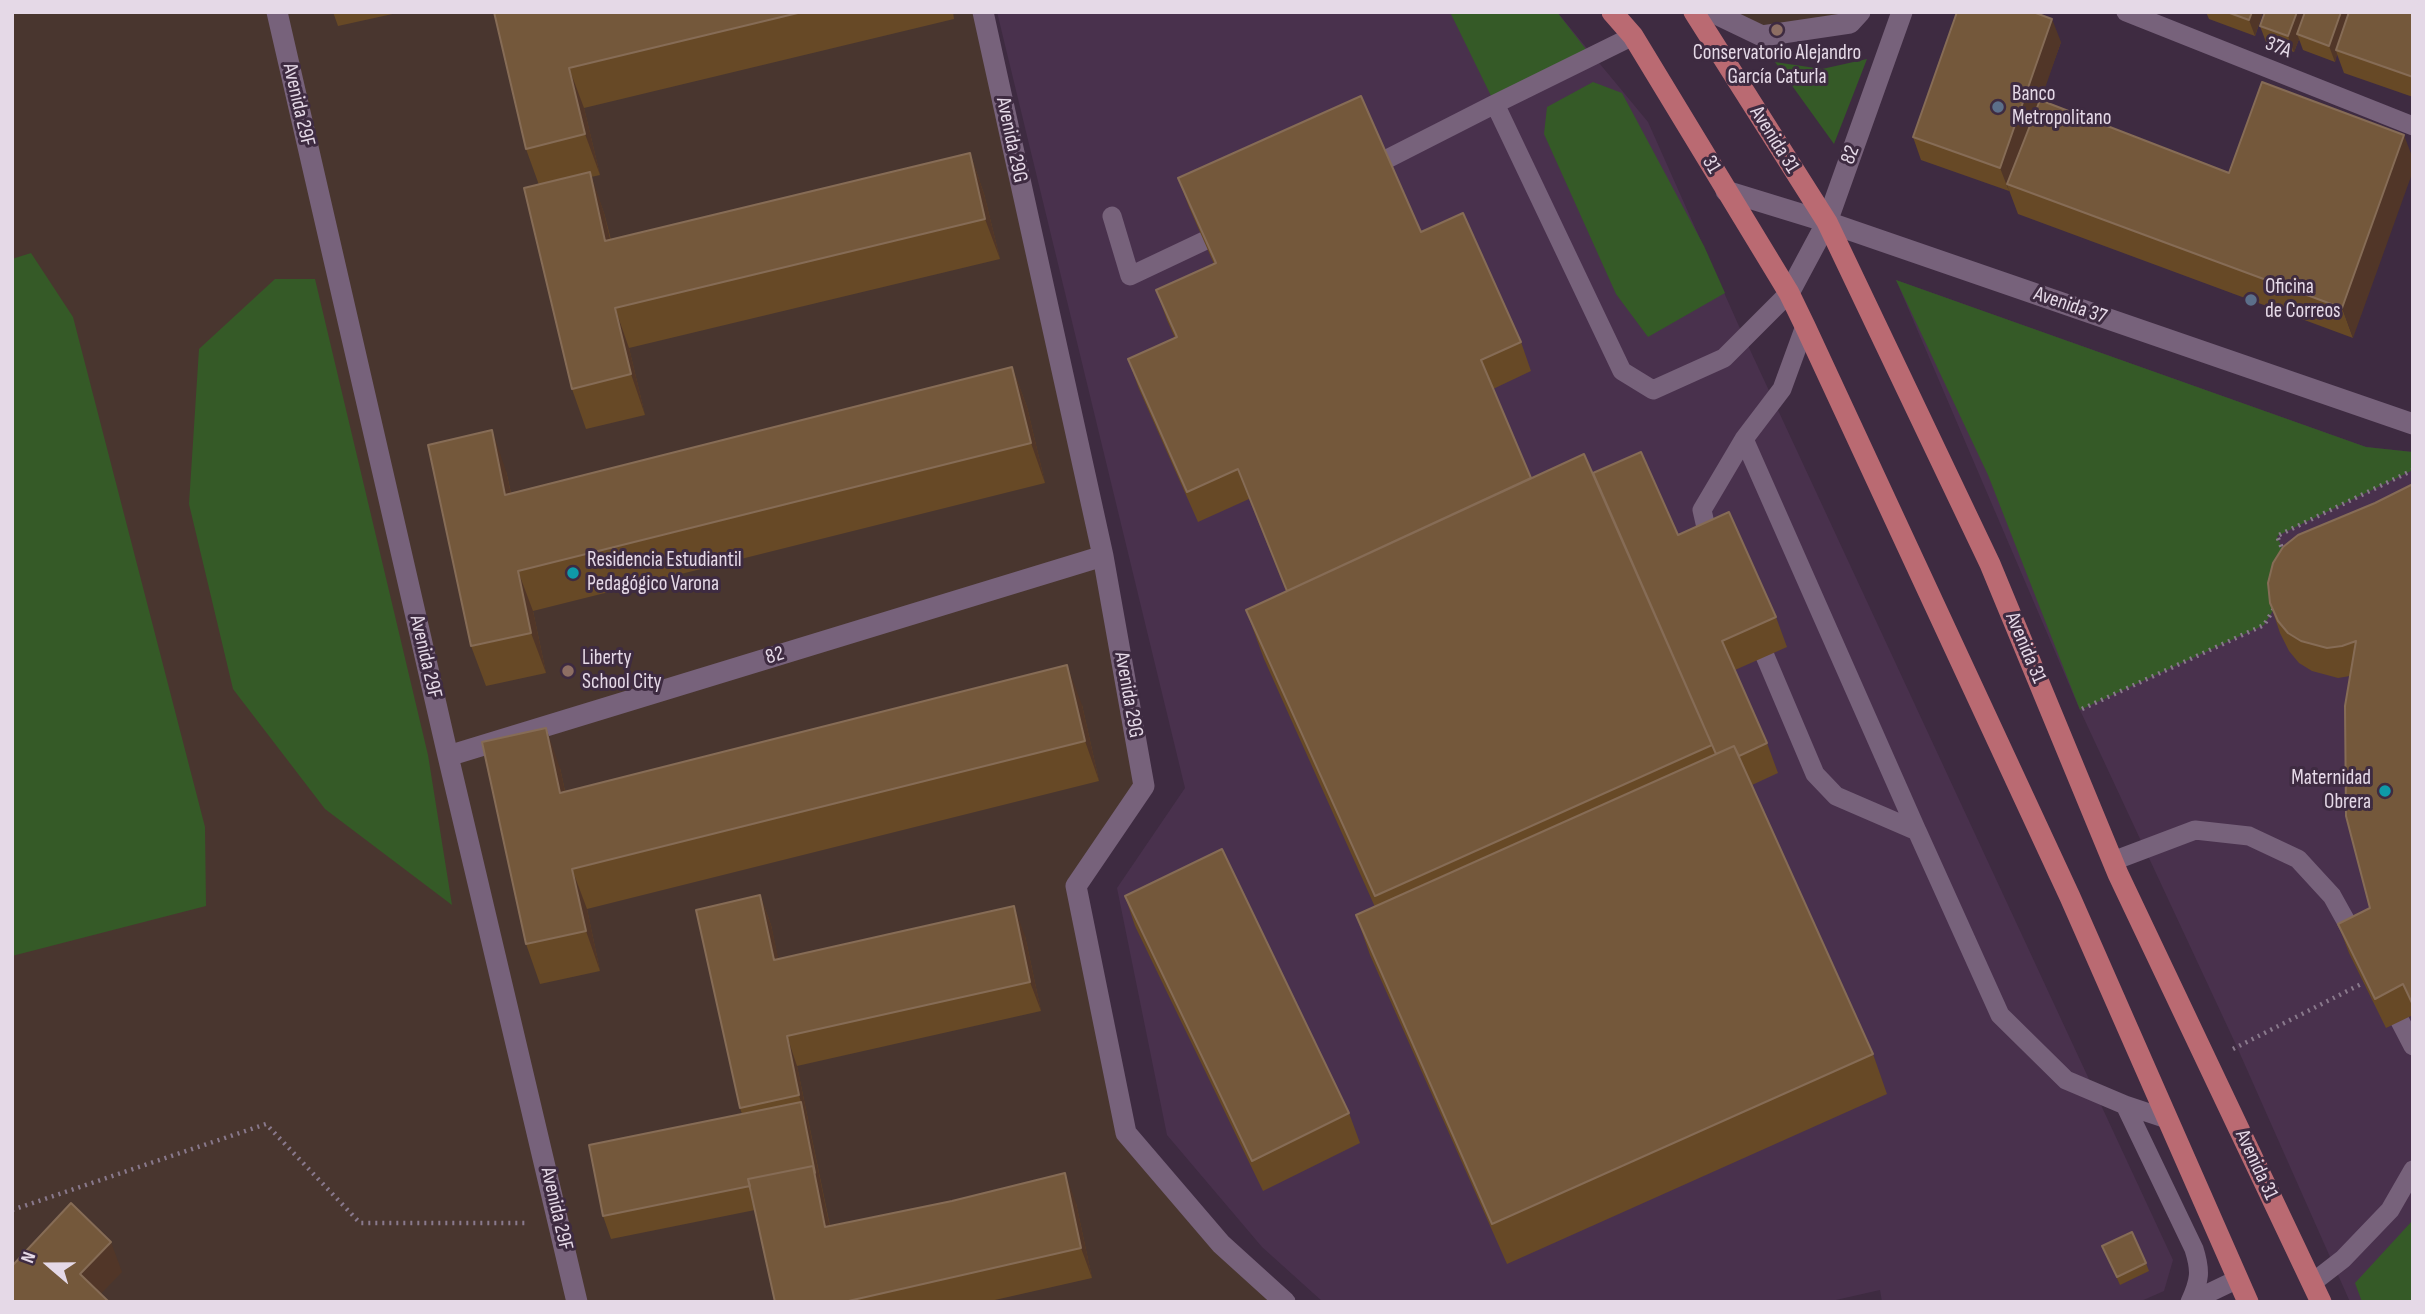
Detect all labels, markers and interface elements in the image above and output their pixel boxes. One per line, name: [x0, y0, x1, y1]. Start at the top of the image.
marker: Conservatorio Alejandro García Caturla: [1769, 22, 1785, 38]
street label: 37A: [2261, 31, 2295, 65]
place label: Conservatorio Alejandro García Caturla: [1693, 41, 1861, 91]
street label: Avenida 29F: [276, 61, 320, 149]
place label: Banco Metropolitano: [2012, 82, 2111, 132]
street label: Avenida 29G: [990, 95, 1032, 185]
marker: Banco Metropolitano: [1990, 99, 2006, 115]
street label: Avenida 31: [1744, 102, 1804, 178]
street label: 82: [1836, 142, 1866, 168]
street label: 31: [1696, 152, 1726, 178]
place label: Oficina de Correos: [2265, 275, 2341, 325]
street label: Avenida 37: [2030, 282, 2110, 330]
marker: Oficina de Correos: [2243, 292, 2259, 308]
place label: Residencia Estudiantil Pedagógico Varona: [587, 548, 742, 598]
marker: Residencia Estudiantil Pedagógico Varona: [565, 565, 581, 581]
street label: Avenida 31: [1999, 609, 2051, 687]
street label: Avenida 29F: [403, 613, 447, 701]
street label: 82: [763, 641, 787, 671]
place label: Liberty School City: [582, 646, 662, 696]
street label: Avenida 29G: [1108, 650, 1148, 740]
marker: Liberty School City: [560, 663, 576, 679]
place label: Maternidad Obrera: [2291, 766, 2371, 816]
marker: Maternidad Obrera: [2377, 783, 2393, 799]
street label: Avenida 31: [2229, 1126, 2283, 1204]
street label: Avenida 29F: [534, 1165, 578, 1253]
north arrow: [14, 1230, 84, 1300]
text: N: [16, 1249, 41, 1266]

